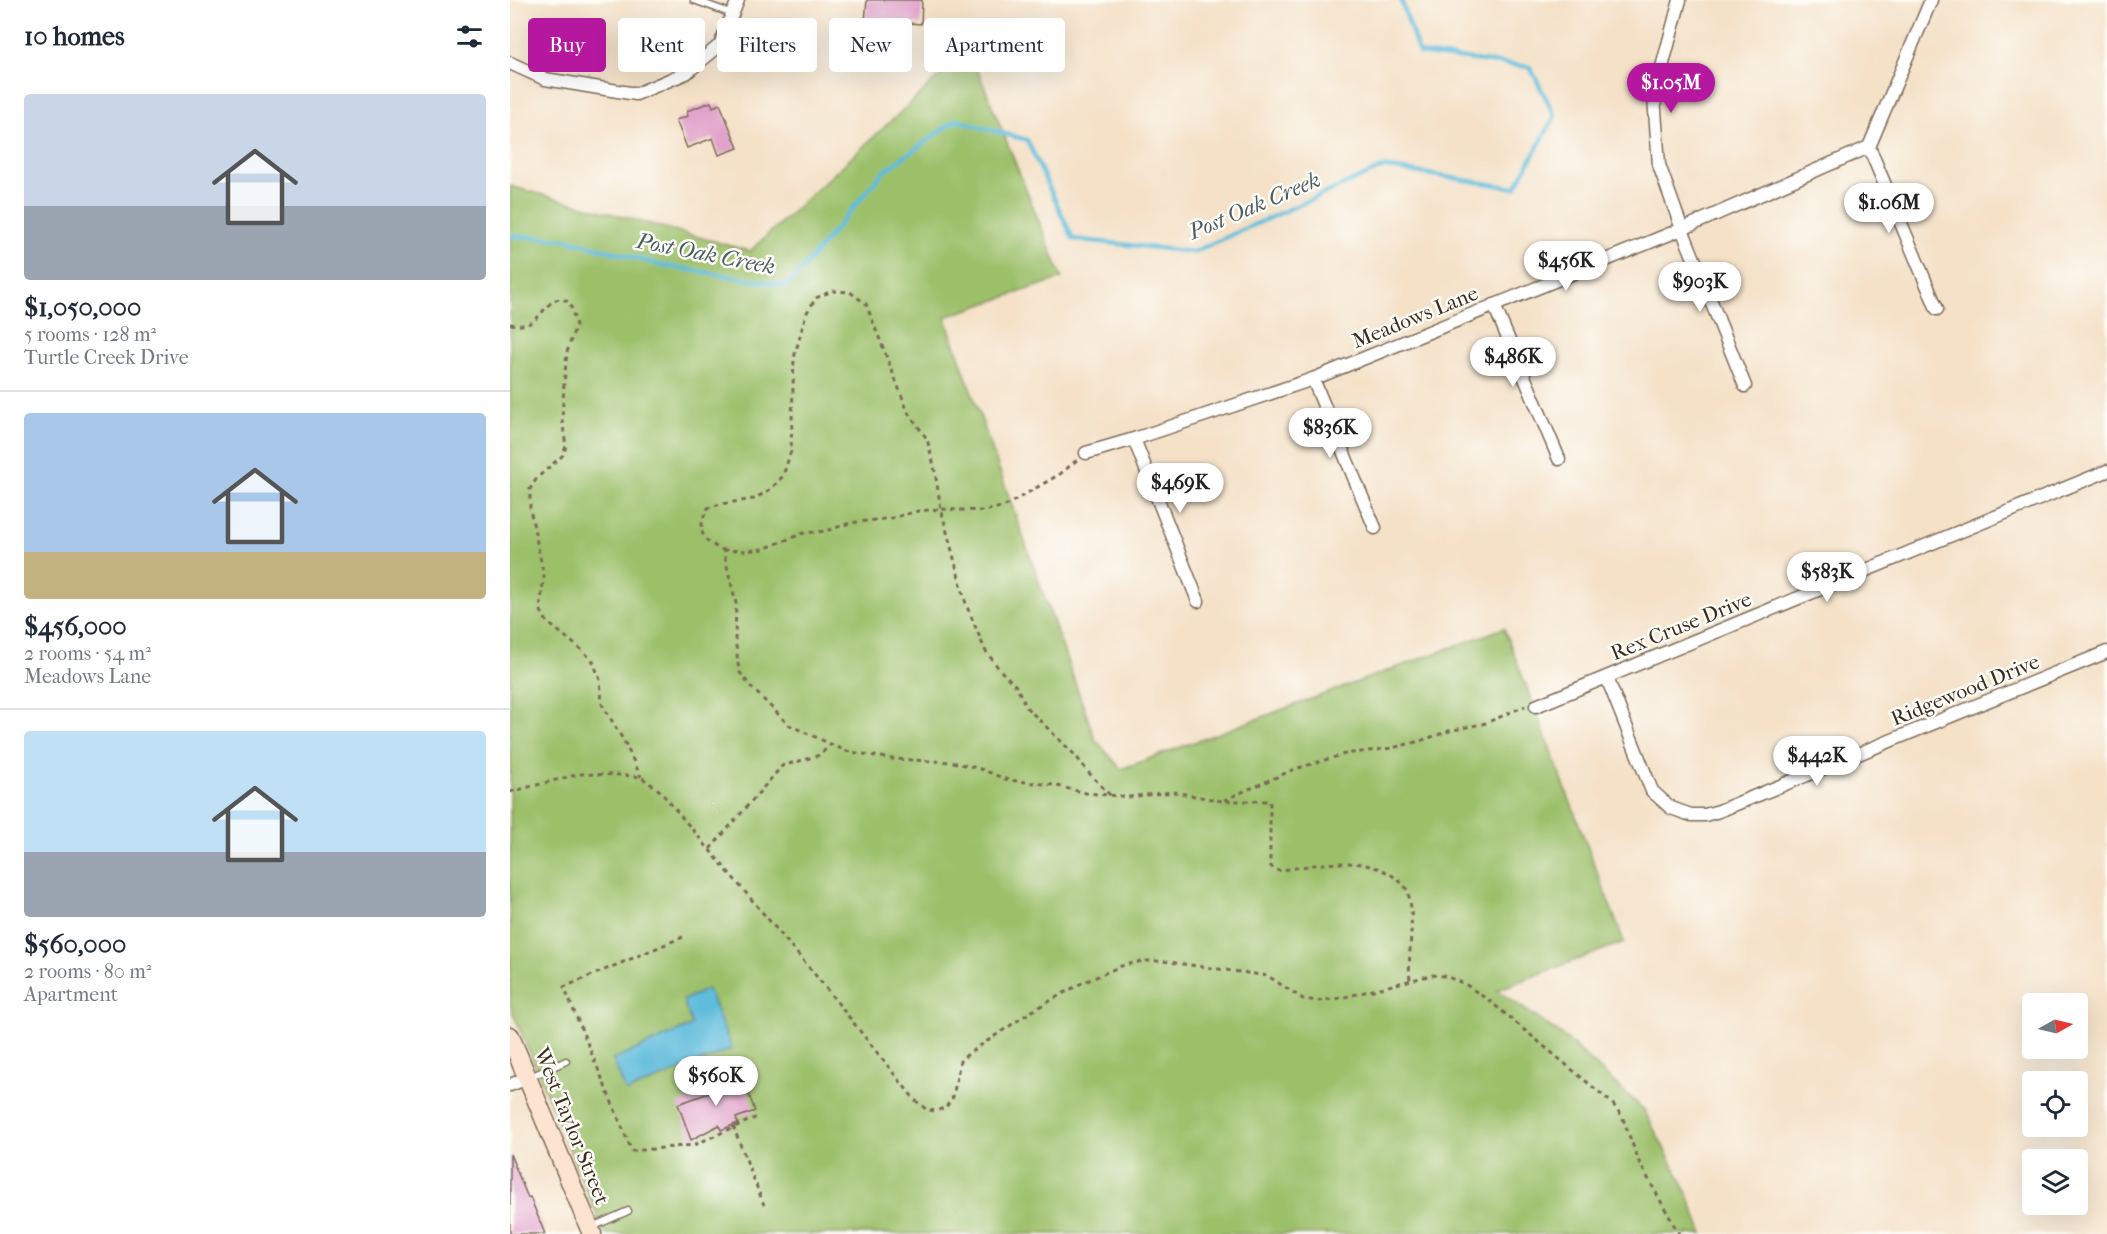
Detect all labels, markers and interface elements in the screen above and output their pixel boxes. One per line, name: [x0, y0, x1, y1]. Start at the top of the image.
chip: Buy: [528, 18, 606, 72]
chip: Rent: [618, 18, 705, 72]
chip: Filters: [717, 18, 817, 72]
chip: New: [829, 18, 912, 72]
chip: Apartment: [924, 18, 1065, 72]
icon: filters: [453, 20, 486, 53]
text: 10 homes: [24, 21, 125, 52]
pin: $1.05M: [1622, 63, 1720, 114]
text: $1.05M: [1641, 71, 1701, 94]
icon: home: [201, 133, 309, 241]
water label: Post Oak Creek: [1184, 167, 1324, 246]
pin: $1.06M: [1840, 183, 1938, 234]
text: $1.06M: [1858, 191, 1920, 214]
water label: Post Oak Creek: [633, 228, 777, 280]
pin: $456K: [1524, 241, 1608, 292]
text: $456K: [1538, 249, 1594, 272]
pin: $903K: [1658, 262, 1742, 313]
text: $903K: [1672, 270, 1728, 293]
street label: Meadows Lane: [1349, 281, 1481, 353]
text: $1,050,000: [24, 292, 141, 323]
text: 5 rooms · 128 m²: [24, 323, 156, 346]
pin: $486K: [1471, 337, 1555, 388]
text: $486K: [1484, 345, 1542, 368]
text: Turtle Creek Drive: [24, 346, 189, 369]
pin: $836K: [1288, 408, 1372, 459]
text: $836K: [1303, 416, 1357, 439]
icon: home: [201, 452, 309, 560]
pin: $469K: [1138, 463, 1222, 514]
text: $469K: [1151, 471, 1209, 494]
pin: $583K: [1785, 552, 1869, 603]
text: $583K: [1801, 560, 1853, 583]
street label: Rex Cruse Drive: [1607, 587, 1755, 665]
text: $456,000: [24, 611, 127, 642]
text: 2 rooms · 54 m²: [24, 642, 151, 665]
street label: Ridgewood Drive: [1887, 649, 2043, 731]
text: Meadows Lane: [24, 665, 151, 688]
pin: $442K: [1775, 736, 1859, 787]
text: $442K: [1787, 744, 1847, 767]
icon: home: [201, 770, 309, 878]
text: $560,000: [24, 929, 126, 960]
text: 2 rooms · 80 m²: [24, 960, 151, 983]
text: Apartment: [24, 983, 118, 1006]
north arrow: [2022, 993, 2088, 1059]
map controls: [2022, 993, 2088, 1215]
street label: West Taylor Street: [529, 1043, 615, 1208]
pin: $560K: [674, 1056, 758, 1107]
text: $560K: [688, 1064, 744, 1087]
button: locate: [2022, 1071, 2088, 1137]
button: layers: [2022, 1149, 2088, 1215]

